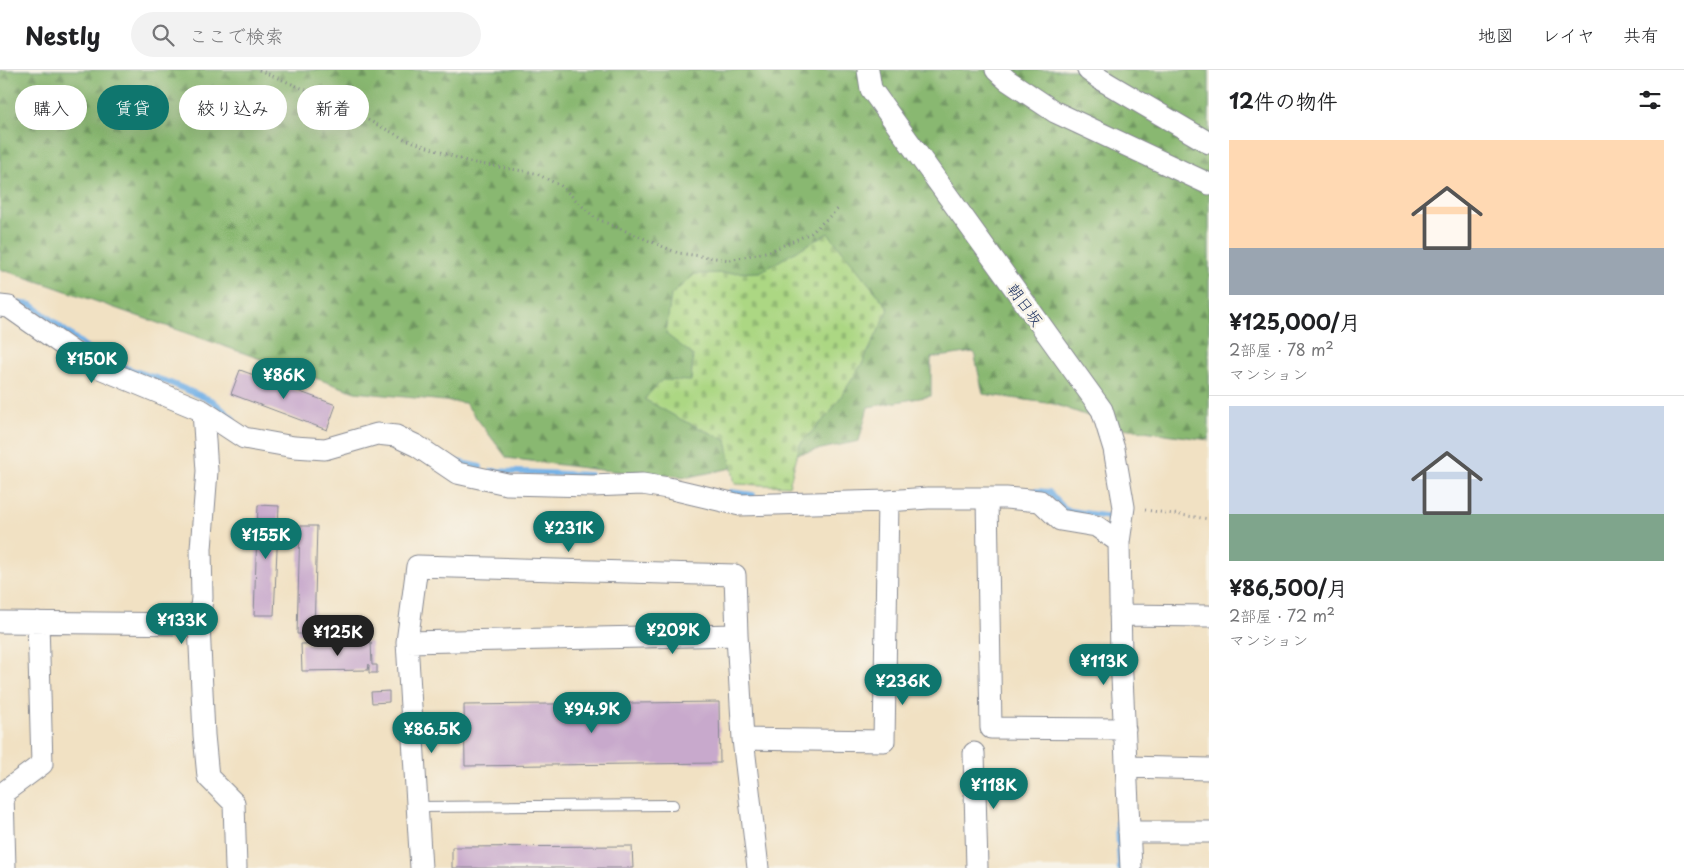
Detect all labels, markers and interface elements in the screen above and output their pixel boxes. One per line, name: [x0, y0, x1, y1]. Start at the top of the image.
search box: [131, 12, 481, 57]
text: Nestly: [25, 17, 101, 53]
icon: search: [149, 21, 177, 49]
text: ここで検索: [189, 21, 284, 49]
text: 地図: [1478, 21, 1514, 48]
text: レイヤ: [1542, 21, 1595, 48]
text: 共有: [1623, 21, 1659, 48]
text: 12件の物件: [1229, 84, 1338, 116]
chip: 購入: [15, 85, 87, 130]
chip: 賃貸: [97, 85, 169, 130]
chip: 絞り込み: [179, 85, 287, 130]
chip: 新着: [297, 85, 369, 130]
icon: filters: [1636, 86, 1664, 114]
icon: home: [1402, 173, 1492, 263]
street label: 朝日坂: [1002, 278, 1050, 330]
text: ¥125,000/月: [1229, 305, 1360, 337]
text: 2部屋 · 78 m²: [1229, 337, 1334, 361]
pin: ¥150K: [57, 342, 127, 384]
text: ¥150K: [67, 346, 117, 370]
pin: ¥86K: [254, 358, 314, 400]
text: マンション: [1229, 361, 1308, 385]
text: ¥86K: [263, 362, 305, 386]
icon: home: [1402, 438, 1492, 528]
pin: ¥231K: [534, 510, 604, 553]
text: ¥231K: [544, 515, 594, 539]
pin: ¥155K: [231, 518, 301, 560]
text: ¥155K: [242, 522, 290, 546]
text: ¥86,500/月: [1229, 571, 1348, 603]
pin: ¥133K: [147, 602, 217, 645]
text: 2部屋 · 72 m²: [1229, 603, 1335, 627]
text: ¥133K: [157, 607, 207, 631]
pin: ¥209K: [638, 612, 708, 655]
pin: ¥125K: [303, 614, 373, 657]
text: ¥209K: [646, 617, 700, 641]
text: ¥125K: [313, 619, 363, 643]
text: マンション: [1229, 627, 1308, 651]
pin: ¥113K: [1069, 644, 1139, 686]
text: ¥113K: [1080, 648, 1128, 672]
pin: ¥236K: [868, 664, 938, 706]
text: ¥236K: [876, 668, 930, 692]
pin: ¥94.9K: [551, 692, 633, 734]
text: ¥94.9K: [564, 696, 620, 720]
pin: ¥86.5K: [391, 712, 473, 754]
text: ¥86.5K: [403, 716, 461, 740]
pin: ¥118K: [959, 768, 1029, 810]
text: ¥118K: [971, 772, 1017, 796]

